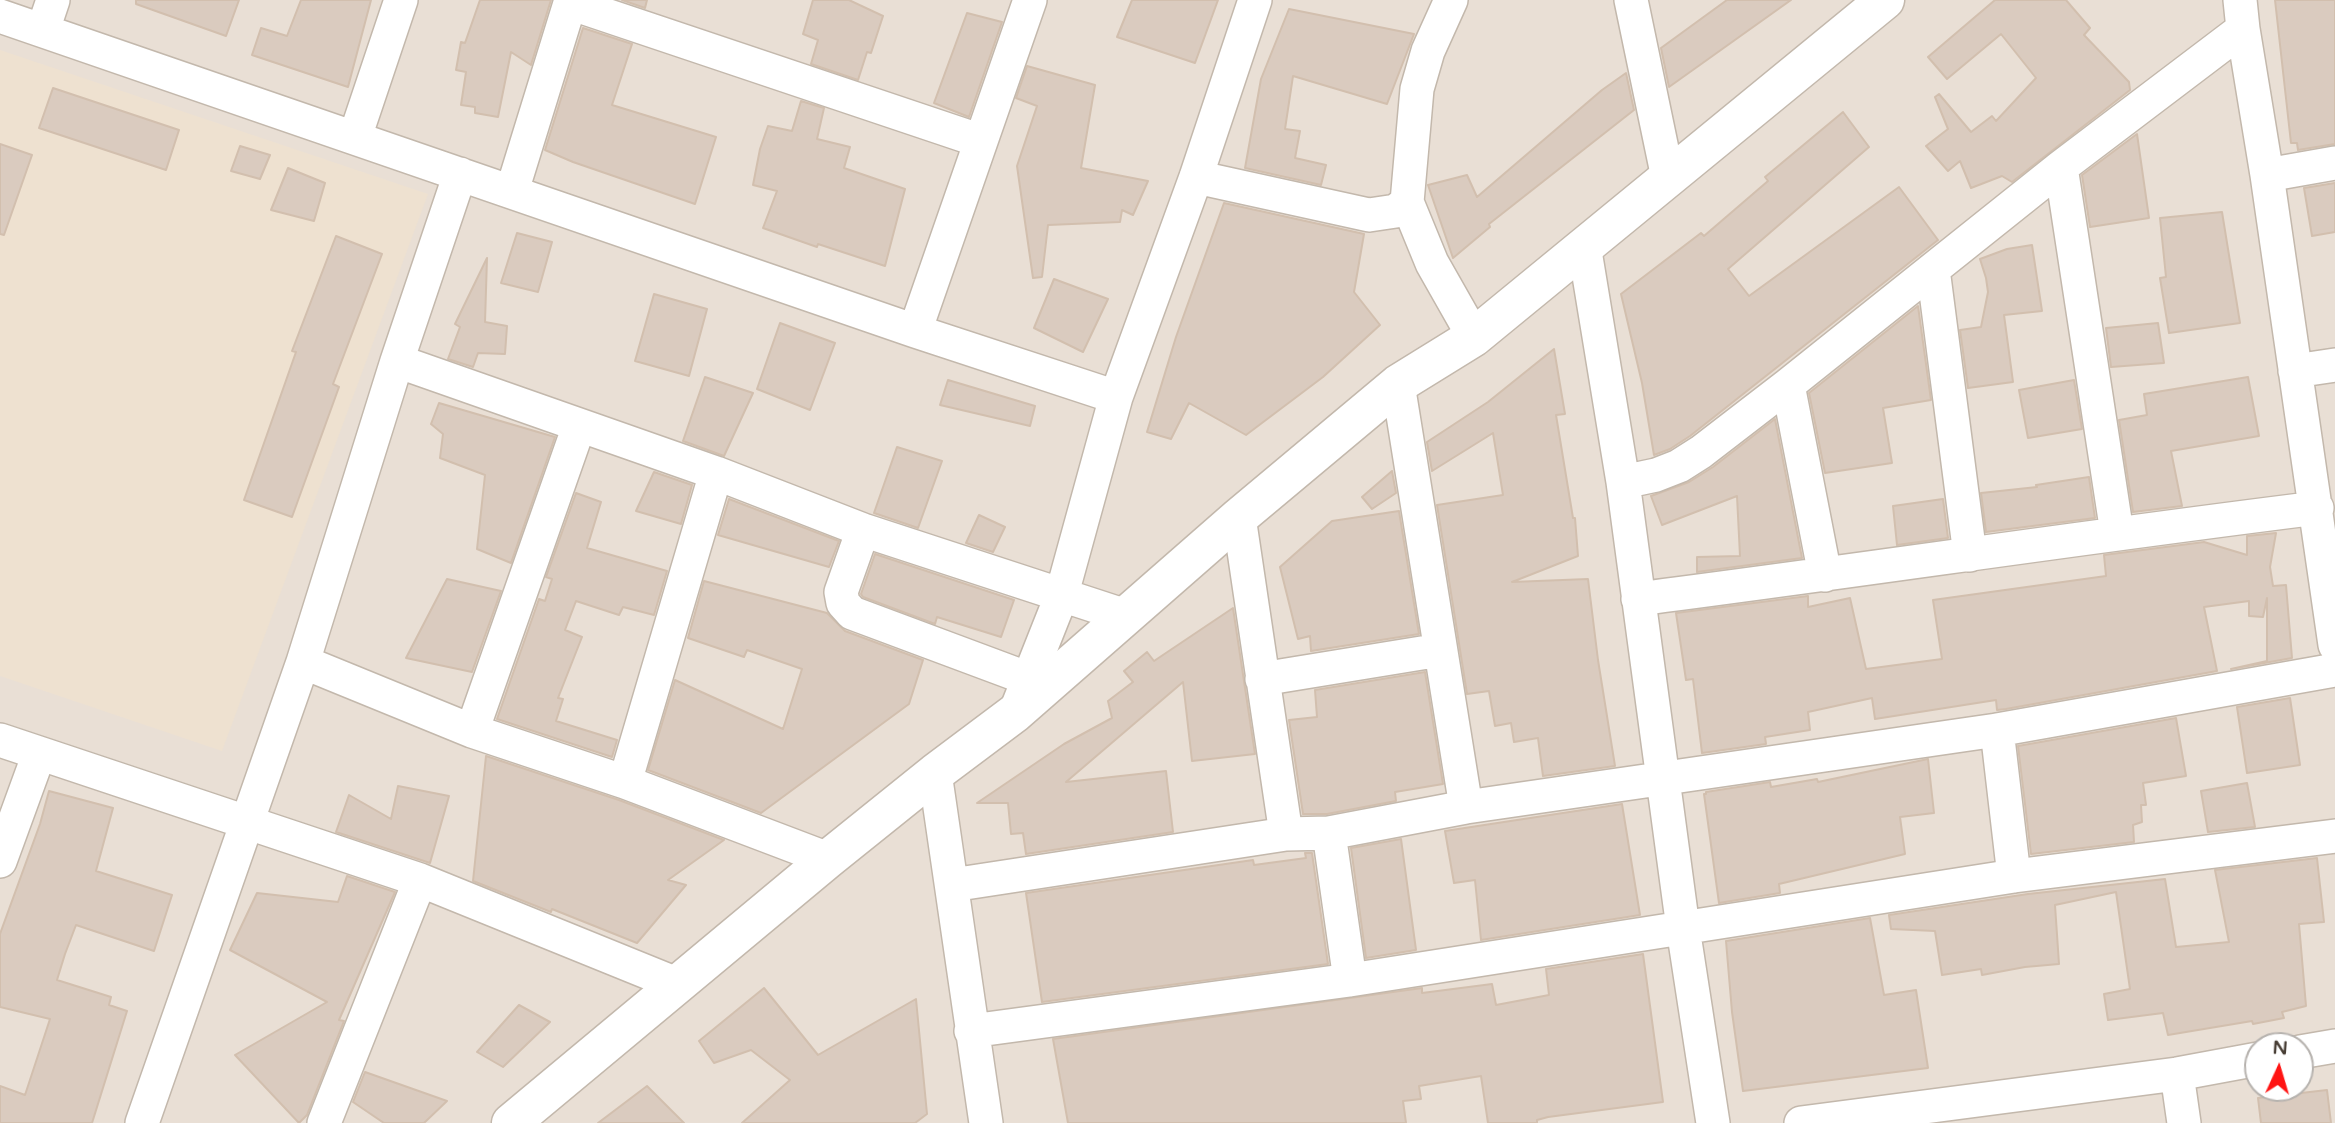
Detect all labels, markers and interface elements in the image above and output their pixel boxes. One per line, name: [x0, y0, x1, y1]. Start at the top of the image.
north arrow: [2244, 1032, 2314, 1102]
text: N: [2272, 1037, 2289, 1060]

